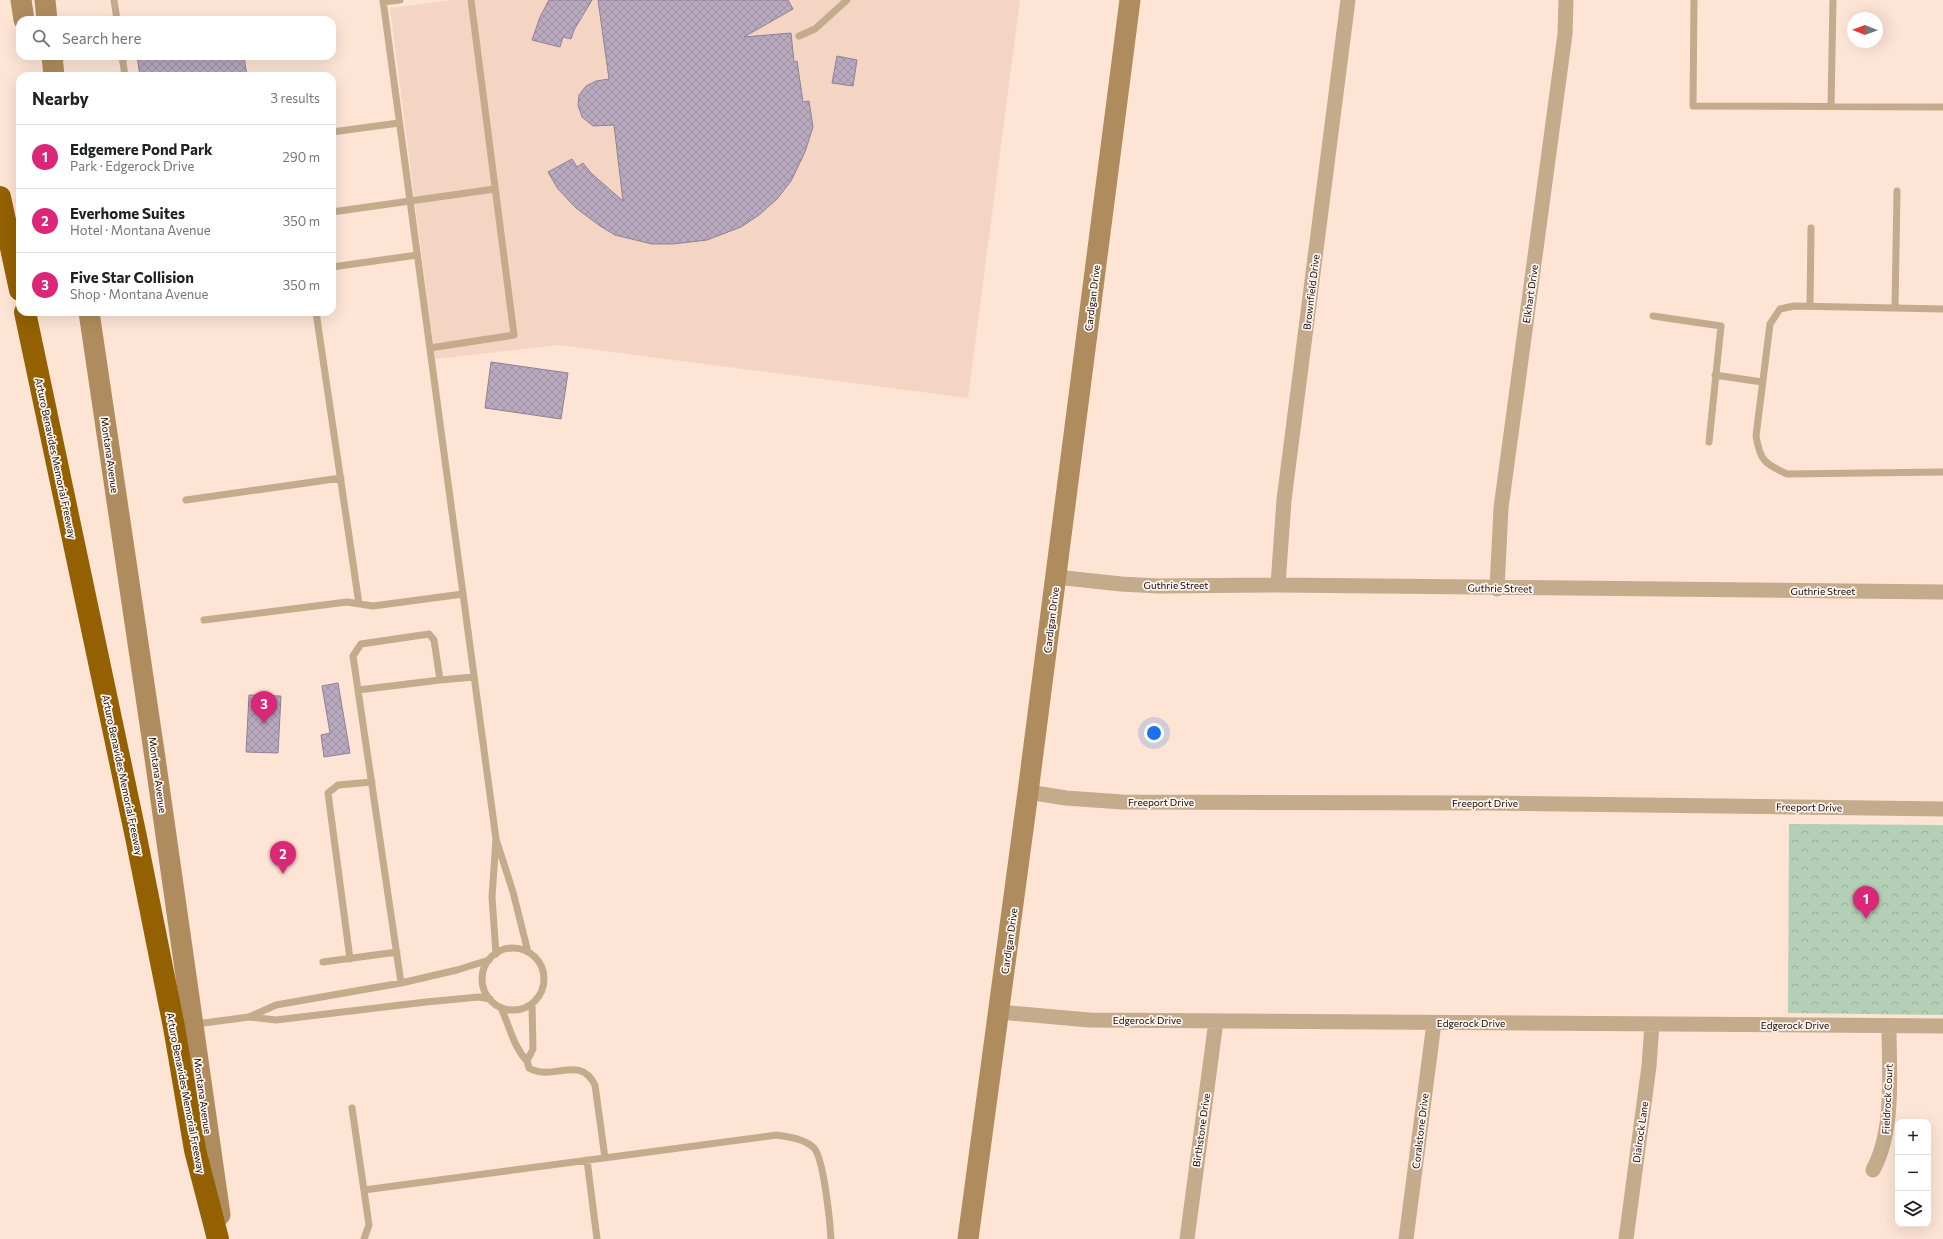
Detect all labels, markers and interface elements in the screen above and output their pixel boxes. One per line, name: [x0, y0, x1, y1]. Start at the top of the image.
north arrow: [1847, 12, 1883, 48]
search box: [16, 16, 336, 60]
icon: search: [30, 27, 52, 49]
text: Search here: [62, 29, 141, 47]
text: Nearby: [32, 88, 89, 109]
text: 3 results: [271, 90, 320, 106]
text: Edgemere Pond Park: [70, 140, 213, 158]
text: 1: [42, 149, 48, 165]
text: 290 m: [283, 149, 320, 165]
text: Park · Edgerock Drive: [70, 158, 194, 174]
text: Everhome Suites: [70, 204, 185, 222]
text: 2: [41, 213, 49, 229]
text: 350 m: [283, 213, 320, 229]
text: Hotel · Montana Avenue: [70, 222, 211, 238]
street label: Brownfield Drive: [1300, 254, 1322, 330]
street label: Cardigan Drive: [1082, 264, 1102, 332]
street label: Elkhart Drive: [1520, 264, 1540, 324]
text: Five Star Collision: [70, 268, 194, 286]
text: 3: [41, 277, 49, 293]
text: 350 m: [283, 277, 320, 293]
text: Shop · Montana Avenue: [70, 286, 208, 302]
street label: Arturo Benavides Memorial Freeway: [33, 377, 79, 539]
street label: Montana Avenue: [99, 416, 121, 494]
street label: Guthrie Street: [1144, 579, 1208, 591]
street label: Guthrie Street: [1468, 581, 1532, 595]
street label: Guthrie Street: [1791, 585, 1855, 597]
street label: Cardigan Drive: [1041, 586, 1061, 654]
pin: 3: [251, 691, 277, 724]
street label: Arturo Benavides Memorial Freeway: [100, 694, 146, 856]
your location: [1144, 723, 1164, 743]
street label: Montana Avenue: [147, 736, 169, 814]
street label: Freeport Drive: [1128, 796, 1194, 808]
street label: Freeport Drive: [1452, 797, 1518, 809]
street label: Freeport Drive: [1776, 800, 1842, 814]
pin: 2: [270, 841, 296, 874]
pin: 1: [1853, 886, 1879, 919]
street label: Cardigan Drive: [998, 907, 1020, 975]
street label: Arturo Benavides Memorial Freeway: [164, 1011, 208, 1175]
street label: Edgerock Drive: [1113, 1014, 1181, 1026]
street label: Edgerock Drive: [1437, 1017, 1505, 1029]
street label: Edgerock Drive: [1761, 1019, 1829, 1031]
street label: Montana Avenue: [192, 1057, 214, 1135]
street label: Fieldrock Court: [1879, 1063, 1895, 1135]
street label: Birthstone Drive: [1190, 1092, 1212, 1168]
street label: Coralstone Drive: [1409, 1092, 1431, 1170]
street label: Dialrock Lane: [1630, 1101, 1650, 1163]
map controls: [1895, 1119, 1931, 1227]
button: +: [1895, 1119, 1931, 1155]
button: −: [1895, 1155, 1931, 1191]
button: layers: [1895, 1191, 1931, 1227]

